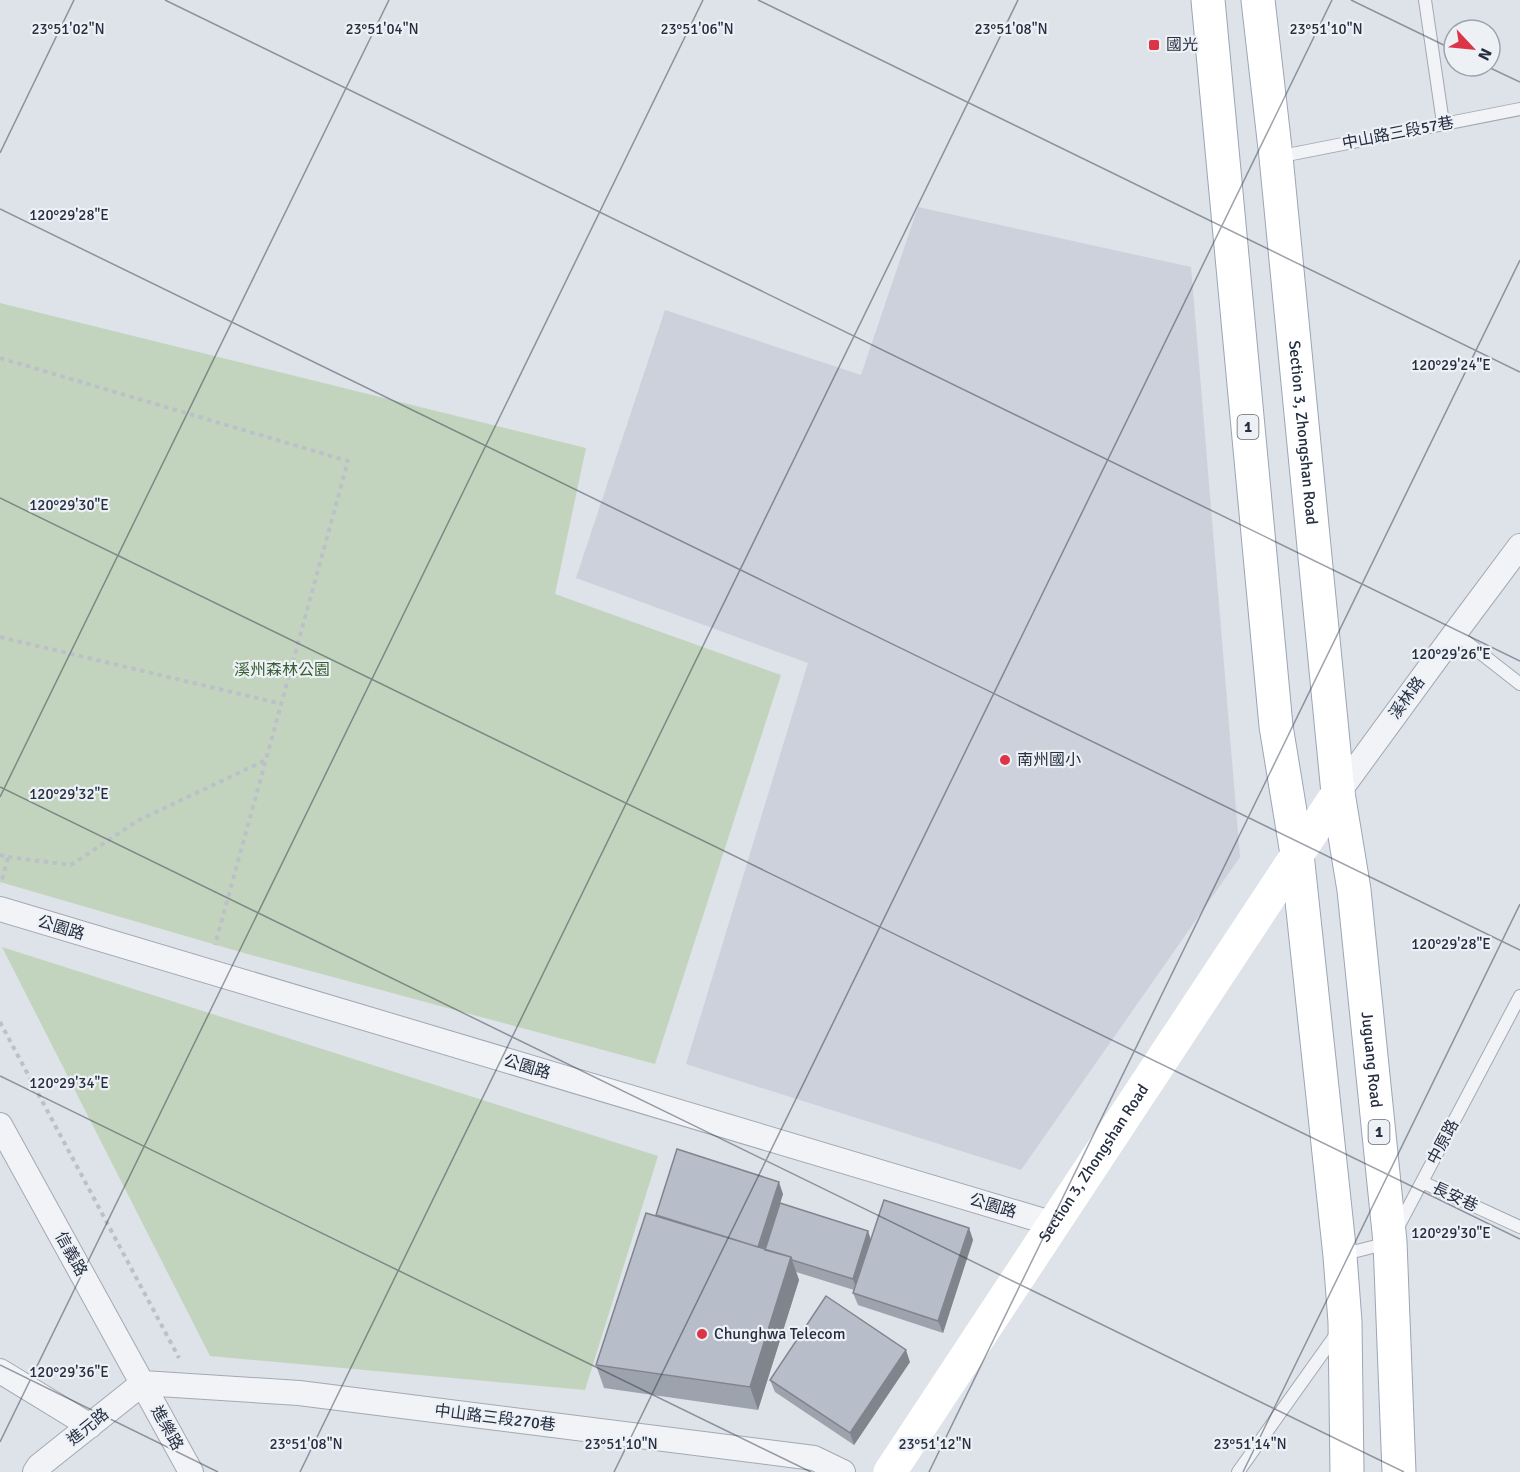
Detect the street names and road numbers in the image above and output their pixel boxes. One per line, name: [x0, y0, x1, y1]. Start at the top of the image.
street label: 中山路三段57巷: [1340, 112, 1456, 154]
street label: Section 3, Zhongshan Road: [1284, 340, 1322, 526]
road number: 1: [1238, 415, 1258, 439]
street label: 溪林路: [1385, 673, 1429, 723]
street label: 公園路: [35, 911, 87, 945]
street label: Juguang Road: [1357, 1011, 1386, 1109]
street label: 公園路: [501, 1050, 553, 1084]
street label: Section 3, Zhongshan Road: [1034, 1080, 1153, 1246]
street label: 中原路: [1423, 1116, 1463, 1168]
road number: 1: [1368, 1120, 1390, 1144]
street label: 長安巷: [1429, 1178, 1481, 1216]
street label: 公園路: [967, 1189, 1019, 1223]
street label: 信義路: [51, 1228, 91, 1280]
street label: 中山路三段270巷: [433, 1401, 557, 1435]
street label: 進樂路: [147, 1402, 187, 1454]
street label: 進元路: [63, 1404, 113, 1450]

